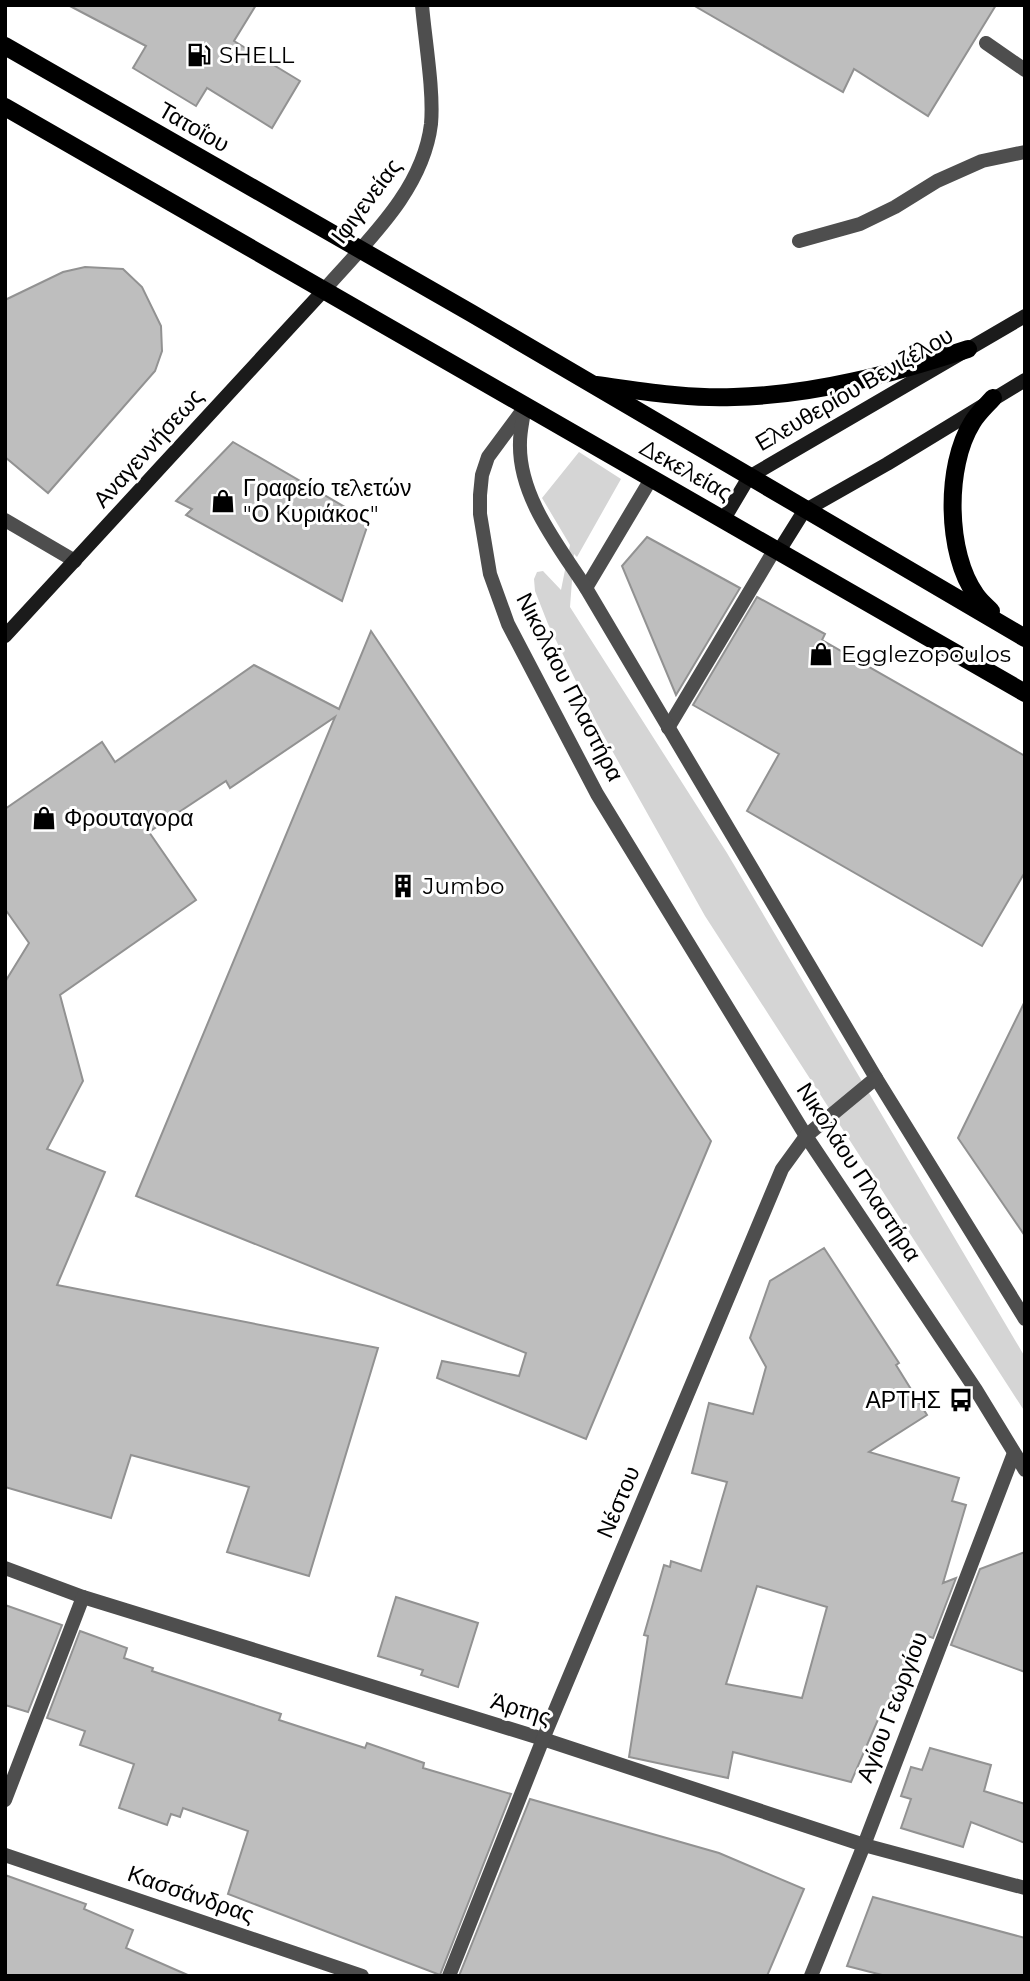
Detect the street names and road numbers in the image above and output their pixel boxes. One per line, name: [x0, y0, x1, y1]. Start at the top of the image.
street label: Τατοΐου: [154, 96, 234, 158]
street label: Ιφιγενείας: [325, 153, 407, 249]
street label: Ελευθερίου Βενιζέλου: [750, 321, 958, 457]
street label: Αναγεννήσεως: [87, 383, 209, 513]
street label: Δεκελείας: [635, 433, 737, 507]
street label: Νικολάου Πλαστήρα: [510, 588, 630, 786]
street label: Νικολάου Πλαστήρα: [791, 1077, 927, 1267]
street label: Νέστου: [590, 1462, 646, 1542]
street label: Αγίου Γεωργίου: [850, 1628, 934, 1786]
street label: Άρτης: [488, 1687, 554, 1731]
street label: Κασσάνδρας: [124, 1859, 258, 1929]

